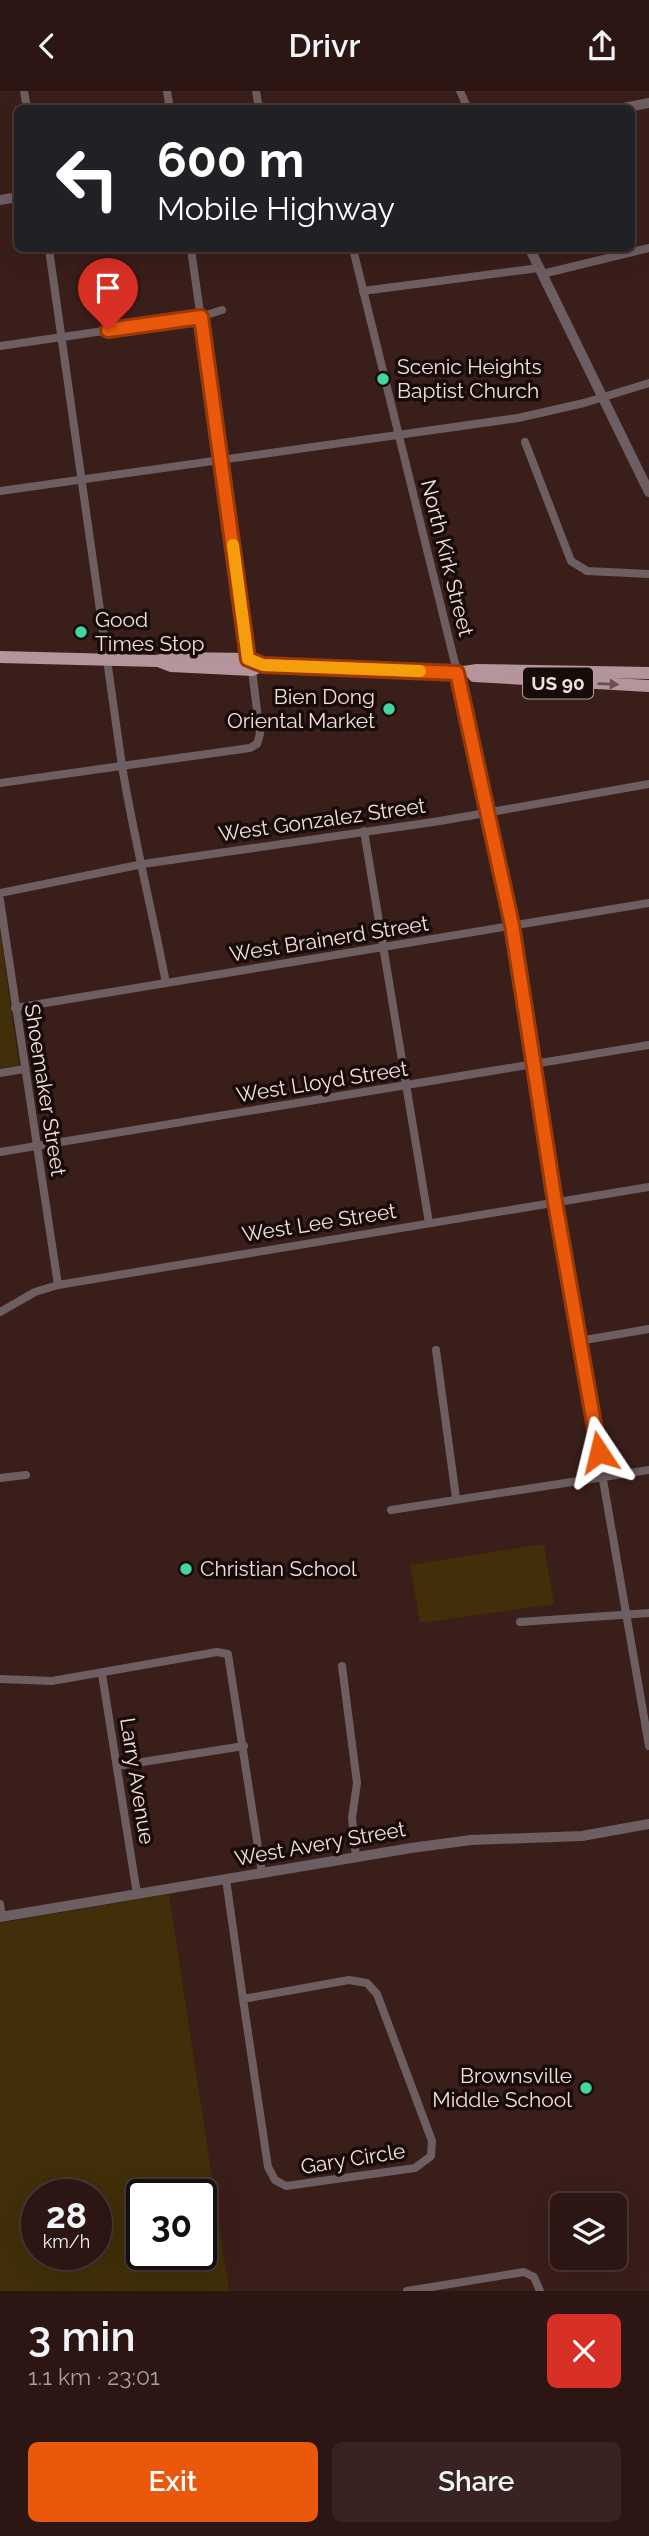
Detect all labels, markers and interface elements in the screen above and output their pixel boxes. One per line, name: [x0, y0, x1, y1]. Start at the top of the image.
icon: back: [28, 27, 66, 65]
text: Drivr: [289, 27, 360, 64]
icon: share: [583, 27, 621, 65]
text: 600 m: [157, 131, 304, 188]
icon: left: [42, 133, 133, 224]
text: Mobile Highway: [157, 190, 395, 227]
pin: [78, 258, 138, 330]
icon: arrive: [89, 269, 127, 307]
place label: Scenic Heights Baptist Church: [397, 354, 542, 403]
marker: Scenic Heights Baptist Church: [375, 371, 391, 387]
street label: North Kirk Street: [416, 477, 479, 639]
place label: Good Times Stop: [95, 607, 204, 656]
marker: Good Times Stop: [73, 624, 89, 640]
road number: US 90: [523, 667, 593, 699]
one-way arrow: [598, 679, 620, 690]
place label: Bien Dong Oriental Market: [227, 684, 375, 733]
marker: Bien Dong Oriental Market: [381, 701, 397, 717]
street label: West Gonzalez Street: [217, 793, 427, 846]
street label: West Brainerd Street: [228, 910, 430, 967]
street label: Shoemaker Street: [20, 1002, 71, 1178]
street label: West Lloyd Street: [234, 1056, 409, 1107]
street label: West Lee Street: [240, 1198, 398, 1247]
position arrow: [562, 1415, 636, 1489]
place label: Christian School: [200, 1556, 357, 1581]
marker: Christian School: [178, 1561, 194, 1577]
street label: Larry Avenue: [115, 1716, 160, 1846]
street label: West Avery Street: [232, 1816, 407, 1871]
place label: Brownsville Middle School: [432, 2063, 572, 2112]
marker: Brownsville Middle School: [578, 2080, 594, 2096]
street label: Gary Circle: [299, 2138, 407, 2179]
speed limit sign: 30: [126, 2179, 217, 2270]
map controls: [550, 2193, 627, 2270]
button: layers: [550, 2193, 627, 2270]
text: 28: [46, 2195, 87, 2236]
text: km/h: [43, 2231, 90, 2252]
text: 3 min: [28, 2312, 136, 2361]
button: close: [547, 2314, 621, 2388]
text: 1.1 km · 23:01: [28, 2363, 160, 2390]
button: Exit: [28, 2442, 318, 2522]
button: Share: [332, 2442, 621, 2522]

